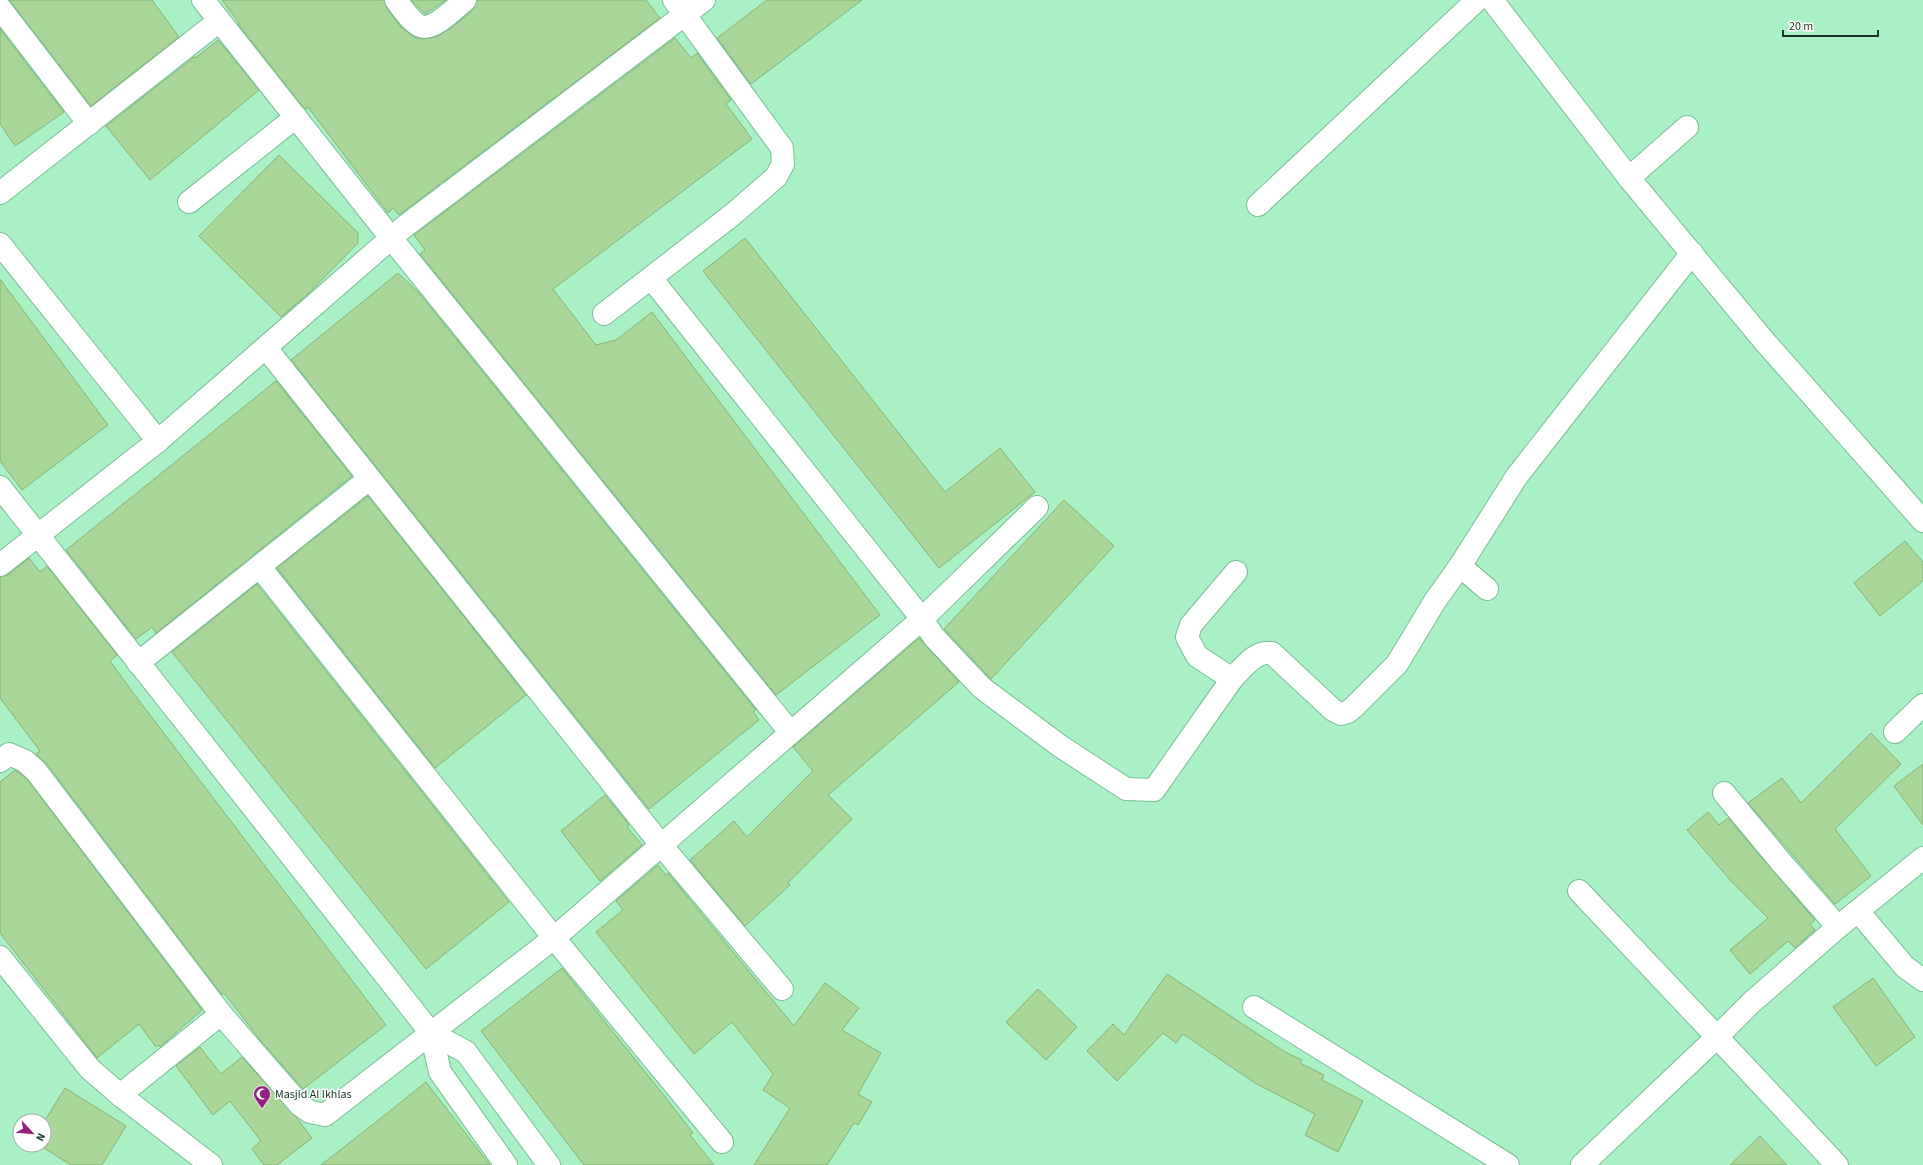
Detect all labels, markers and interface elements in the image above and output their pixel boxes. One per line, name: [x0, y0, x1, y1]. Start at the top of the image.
scale bar: [1783, 12, 1878, 38]
text: 20 m: [1789, 18, 1813, 35]
mosque icon: Masjid Al Ikhlas: [252, 1084, 272, 1109]
place label: Masjid Al Ikhlas: [275, 1086, 352, 1103]
north arrow: [12, 1113, 52, 1153]
text: N: [32, 1131, 49, 1144]

